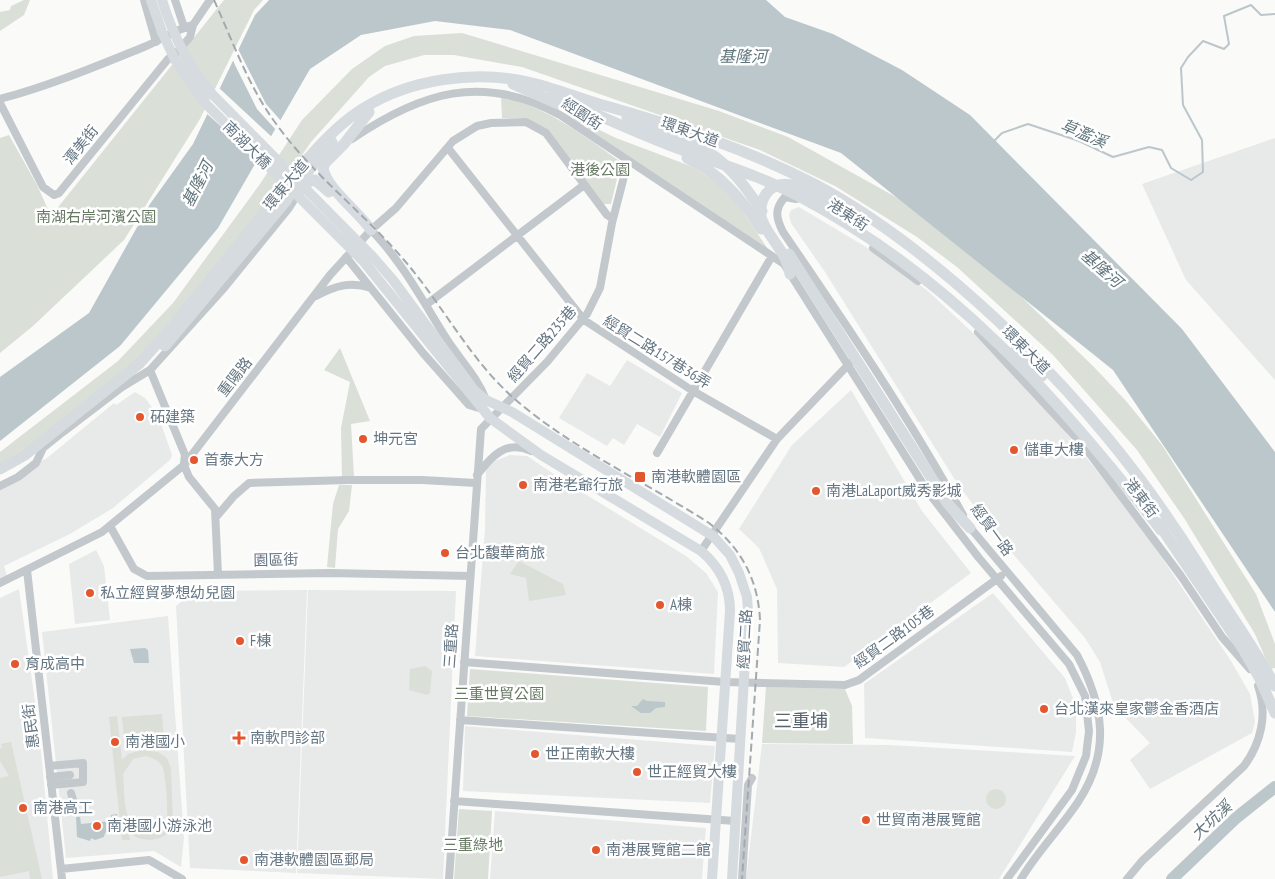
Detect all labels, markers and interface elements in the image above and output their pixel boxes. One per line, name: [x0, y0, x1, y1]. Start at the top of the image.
water label: 基隆河: [719, 46, 770, 66]
street label: 經園街: [558, 93, 606, 134]
street label: 環東大道: [659, 112, 722, 151]
water label: 草濫溪: [1058, 114, 1112, 152]
street label: 南湖大橋: [219, 117, 275, 173]
street label: 潭美街: [59, 121, 102, 168]
water label: 基隆河: [177, 155, 218, 210]
street label: 環東大道: [259, 156, 312, 214]
park label: 港後公園: [570, 160, 630, 179]
street label: 港東街: [824, 194, 872, 235]
park label: 南湖右岸河濱公園: [36, 207, 156, 226]
water label: 基隆河: [1077, 245, 1129, 293]
street label: 經貿二路235巷: [503, 301, 580, 386]
street label: 經貿二路157巷36弄: [600, 311, 715, 392]
street label: 環東大道: [998, 322, 1054, 378]
street label: 重陽路: [213, 353, 256, 400]
place label: 砳建築: [150, 407, 195, 426]
marker: 砳建築: [134, 411, 146, 423]
place label: 坤元宮: [373, 429, 418, 448]
marker: 坤元宮: [357, 433, 369, 445]
place label: 儲車大樓: [1024, 440, 1084, 459]
marker: 儲車大樓: [1008, 444, 1020, 456]
place label: 首泰大方: [204, 450, 264, 469]
marker: 首泰大方: [188, 454, 200, 466]
place label: 南港軟體園區: [651, 467, 741, 486]
marker: 南港軟體園區: [633, 470, 647, 484]
street label: 港東街: [1120, 474, 1163, 521]
place label: 南港老爺行旅: [533, 475, 623, 494]
marker: 南港老爺行旅: [517, 479, 529, 491]
place label: 南港LaLaport威秀影城: [826, 481, 962, 500]
marker: 南港LaLaport威秀影城: [810, 485, 822, 497]
street label: 經貿一路: [967, 500, 1018, 560]
place label: 台北馥華商旅: [455, 543, 545, 562]
marker: 台北馥華商旅: [439, 547, 451, 559]
street label: 園區街: [253, 550, 299, 569]
place label: 私立經貿夢想幼兒園: [100, 583, 235, 602]
marker: 私立經貿夢想幼兒園: [84, 587, 96, 599]
place label: A棟: [670, 595, 692, 614]
marker: A棟: [654, 599, 666, 611]
street label: 經貿二路105巷: [850, 601, 938, 672]
street label: 經貿二路: [733, 609, 756, 669]
street label: 三重路: [439, 623, 462, 669]
place label: F棟: [250, 631, 271, 650]
marker: F棟: [234, 635, 246, 647]
place label: 育成高中: [25, 654, 85, 673]
marker: 育成高中: [9, 658, 21, 670]
park label: 三重世貿公園: [454, 684, 544, 703]
place label: 台北漢來皇家鬱金香酒店: [1054, 699, 1219, 718]
street label: 惠民街: [18, 703, 43, 750]
marker: 台北漢來皇家鬱金香酒店: [1038, 703, 1050, 715]
district label: 三重埔: [774, 709, 828, 732]
place label: 南軟門診部: [250, 728, 325, 747]
marker: 南軟門診部: [232, 731, 246, 745]
place label: 南港國小: [125, 732, 185, 751]
marker: 南港國小: [109, 736, 121, 748]
place label: 世正南軟大樓: [545, 744, 635, 763]
marker: 世正南軟大樓: [529, 748, 541, 760]
place label: 世正經貿大樓: [647, 762, 737, 781]
marker: 世正經貿大樓: [631, 766, 643, 778]
water label: 大坑溪: [1187, 795, 1237, 844]
place label: 南港高工: [33, 798, 93, 817]
marker: 南港高工: [17, 802, 29, 814]
place label: 世貿南港展覽館: [876, 810, 981, 829]
marker: 世貿南港展覽館: [860, 814, 872, 826]
place label: 南港國小游泳池: [107, 816, 212, 835]
marker: 南港國小游泳池: [91, 820, 103, 832]
park label: 三重綠地: [443, 835, 503, 854]
place label: 南港展覽館二館: [606, 840, 711, 859]
marker: 南港展覽館二館: [590, 844, 602, 856]
place label: 南港軟體園區郵局: [254, 850, 374, 869]
marker: 南港軟體園區郵局: [238, 854, 250, 866]

